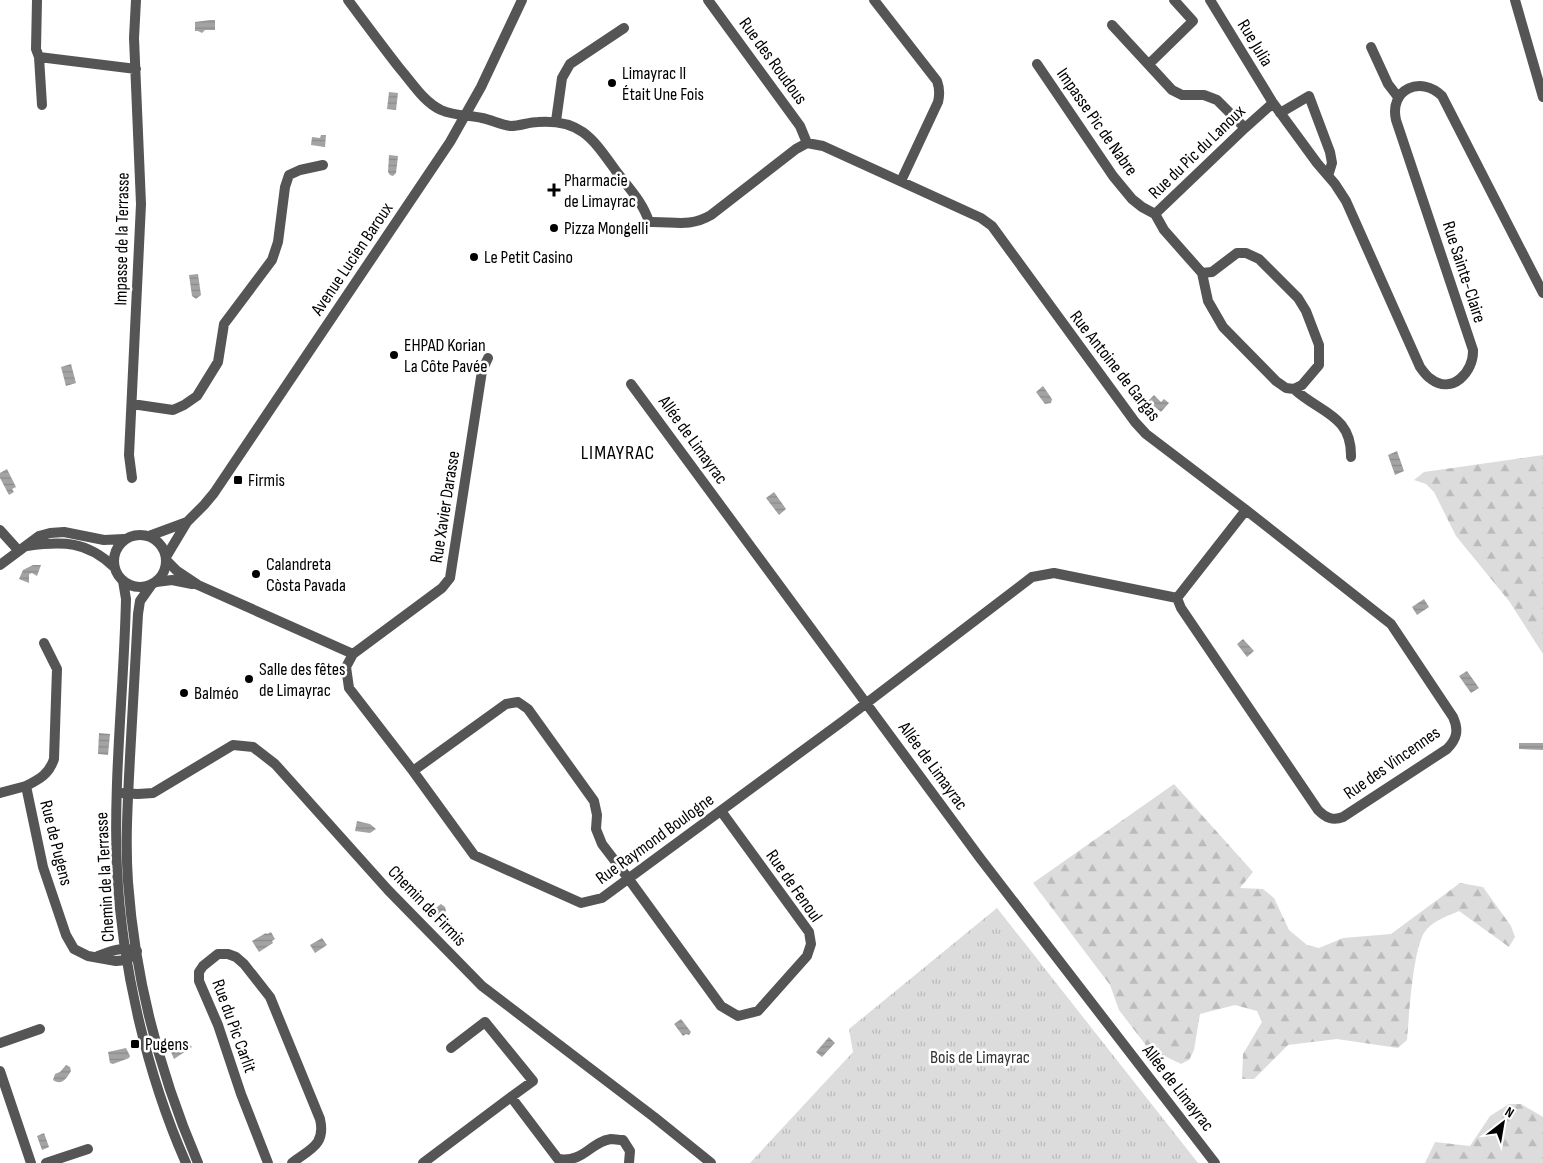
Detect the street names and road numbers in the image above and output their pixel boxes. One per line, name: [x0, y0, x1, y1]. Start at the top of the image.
street label: Rue des Roudous: [735, 14, 811, 108]
street label: Rue Julia: [1233, 16, 1277, 70]
street label: Impasse Pic de Nabre: [1052, 64, 1142, 180]
street label: Rue du Pic du Lanoux: [1144, 101, 1250, 203]
street label: Impasse de la Terrasse: [110, 172, 134, 306]
street label: Avenue Lucien Baroux: [306, 199, 397, 320]
street label: Rue Sainte-Claire: [1438, 219, 1490, 325]
street label: Rue Antoine de Gargas: [1065, 307, 1165, 425]
street label: Allée de Limayrac: [653, 391, 732, 488]
street label: Rue Xavier Darasse: [426, 449, 464, 565]
street label: Allée de Limayrac: [893, 717, 972, 814]
street label: Rue des Vincennes: [1340, 722, 1444, 804]
street label: Rue Raymond Boulogne: [592, 789, 718, 889]
street label: Rue de Pugens: [35, 798, 77, 888]
street label: Chemin de la Terrasse: [91, 811, 119, 943]
street label: Rue de Fenoul: [761, 846, 827, 926]
street label: Chemin de Firmis: [383, 861, 471, 951]
street label: Rue du Pic Carlit: [207, 976, 261, 1076]
street label: Allée de Limayrac: [1137, 1040, 1218, 1135]

